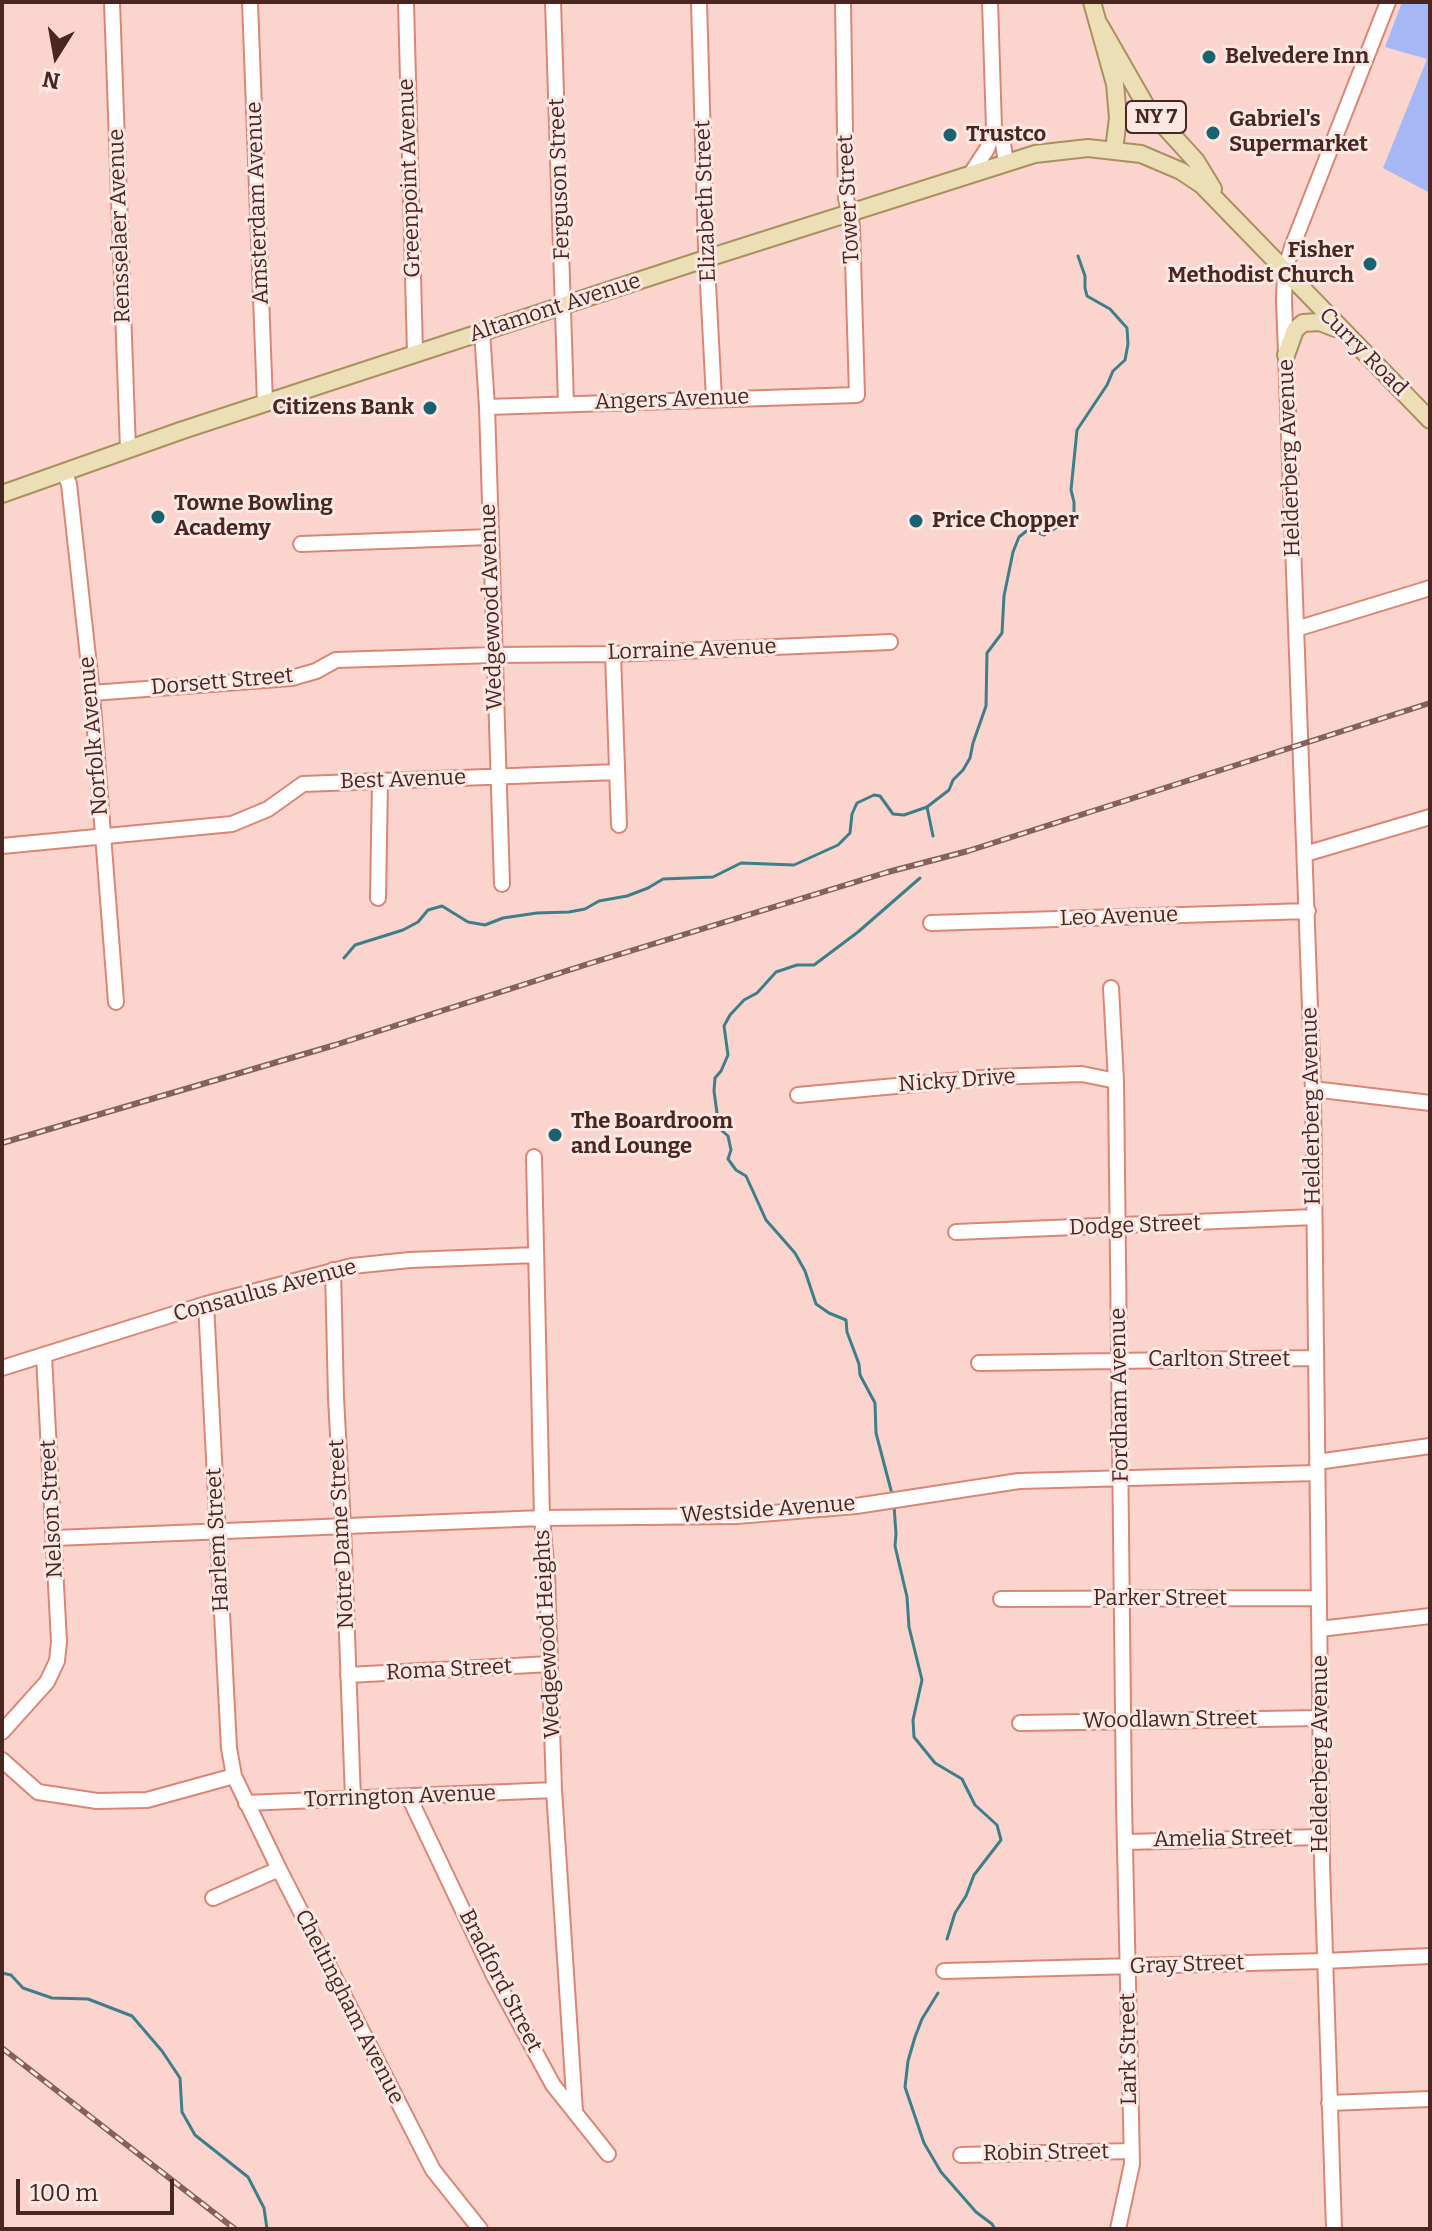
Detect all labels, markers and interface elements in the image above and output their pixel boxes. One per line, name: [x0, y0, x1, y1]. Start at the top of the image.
north arrow: [16, 16, 96, 96]
place label: Belvedere Inn: [1225, 44, 1369, 70]
marker: Belvedere Inn: [1200, 48, 1218, 66]
text: N: [40, 65, 62, 95]
street label: Greenpoint Avenue: [393, 78, 427, 278]
street label: Ferguson Street: [544, 97, 576, 261]
street label: Amsterdam Avenue: [241, 101, 275, 305]
road number: NY 7: [1126, 101, 1186, 133]
place label: Gabriel's Supermarket: [1229, 107, 1368, 158]
street label: Elizabeth Street: [690, 120, 722, 282]
place label: Trustco: [966, 122, 1046, 148]
marker: Gabriel's Supermarket: [1204, 124, 1222, 142]
marker: Trustco: [941, 126, 959, 144]
street label: Rensselaer Avenue: [103, 128, 137, 324]
street label: Tower Street: [832, 134, 866, 264]
place label: Fisher Methodist Church: [1168, 238, 1354, 290]
marker: Fisher Methodist Church: [1361, 255, 1379, 273]
street label: Altamont Avenue: [466, 268, 644, 348]
street label: Curry Road: [1313, 302, 1413, 402]
street label: Helderberg Avenue: [1273, 359, 1307, 557]
street label: Angers Avenue: [594, 384, 750, 416]
place label: Citizens Bank: [272, 395, 414, 421]
marker: Citizens Bank: [421, 399, 439, 417]
place label: Towne Bowling Academy: [174, 491, 333, 542]
street label: Wedgewood Avenue: [475, 503, 509, 711]
marker: Towne Bowling Academy: [149, 508, 167, 526]
place label: Price Chopper: [932, 508, 1079, 534]
marker: Price Chopper: [907, 512, 925, 530]
street label: Lorraine Avenue: [607, 634, 777, 666]
street label: Norfolk Avenue: [74, 655, 114, 817]
street label: Dorsett Street: [150, 663, 294, 701]
street label: Best Avenue: [339, 765, 467, 795]
street label: Leo Avenue: [1059, 902, 1179, 932]
street label: Helderberg Avenue: [1297, 1007, 1327, 1205]
street label: Nicky Drive: [897, 1064, 1017, 1098]
place label: The Boardroom and Lounge: [571, 1109, 733, 1160]
marker: The Boardroom and Lounge: [546, 1126, 564, 1144]
street label: Dodge Street: [1069, 1211, 1201, 1241]
street label: Consaulus Avenue: [171, 1254, 359, 1328]
street label: Fordham Avenue: [1105, 1307, 1135, 1483]
street label: Carlton Street: [1148, 1347, 1290, 1373]
street label: Notre Dame Street: [324, 1438, 360, 1630]
street label: Nelson Street: [35, 1439, 69, 1579]
street label: Harlem Street: [201, 1467, 235, 1613]
street label: Westside Avenue: [680, 1491, 856, 1529]
street label: Wedgewood Heights: [529, 1529, 567, 1739]
street label: Parker Street: [1093, 1586, 1227, 1612]
street label: Roma Street: [385, 1654, 513, 1686]
street label: Helderberg Avenue: [1308, 1655, 1334, 1853]
street label: Woodlawn Street: [1082, 1705, 1258, 1735]
street label: Torrington Avenue: [304, 1780, 496, 1814]
street label: Amelia Street: [1153, 1825, 1293, 1853]
street label: Cheltingham Avenue: [289, 1905, 409, 2109]
street label: Bradford Street: [453, 1905, 547, 2057]
street label: Gray Street: [1129, 1950, 1245, 1980]
street label: Lark Street: [1115, 1993, 1143, 2105]
street label: Robin Street: [983, 2139, 1109, 2167]
scale bar: [20, 2163, 178, 2213]
text: 100 m: [30, 2179, 98, 2207]

